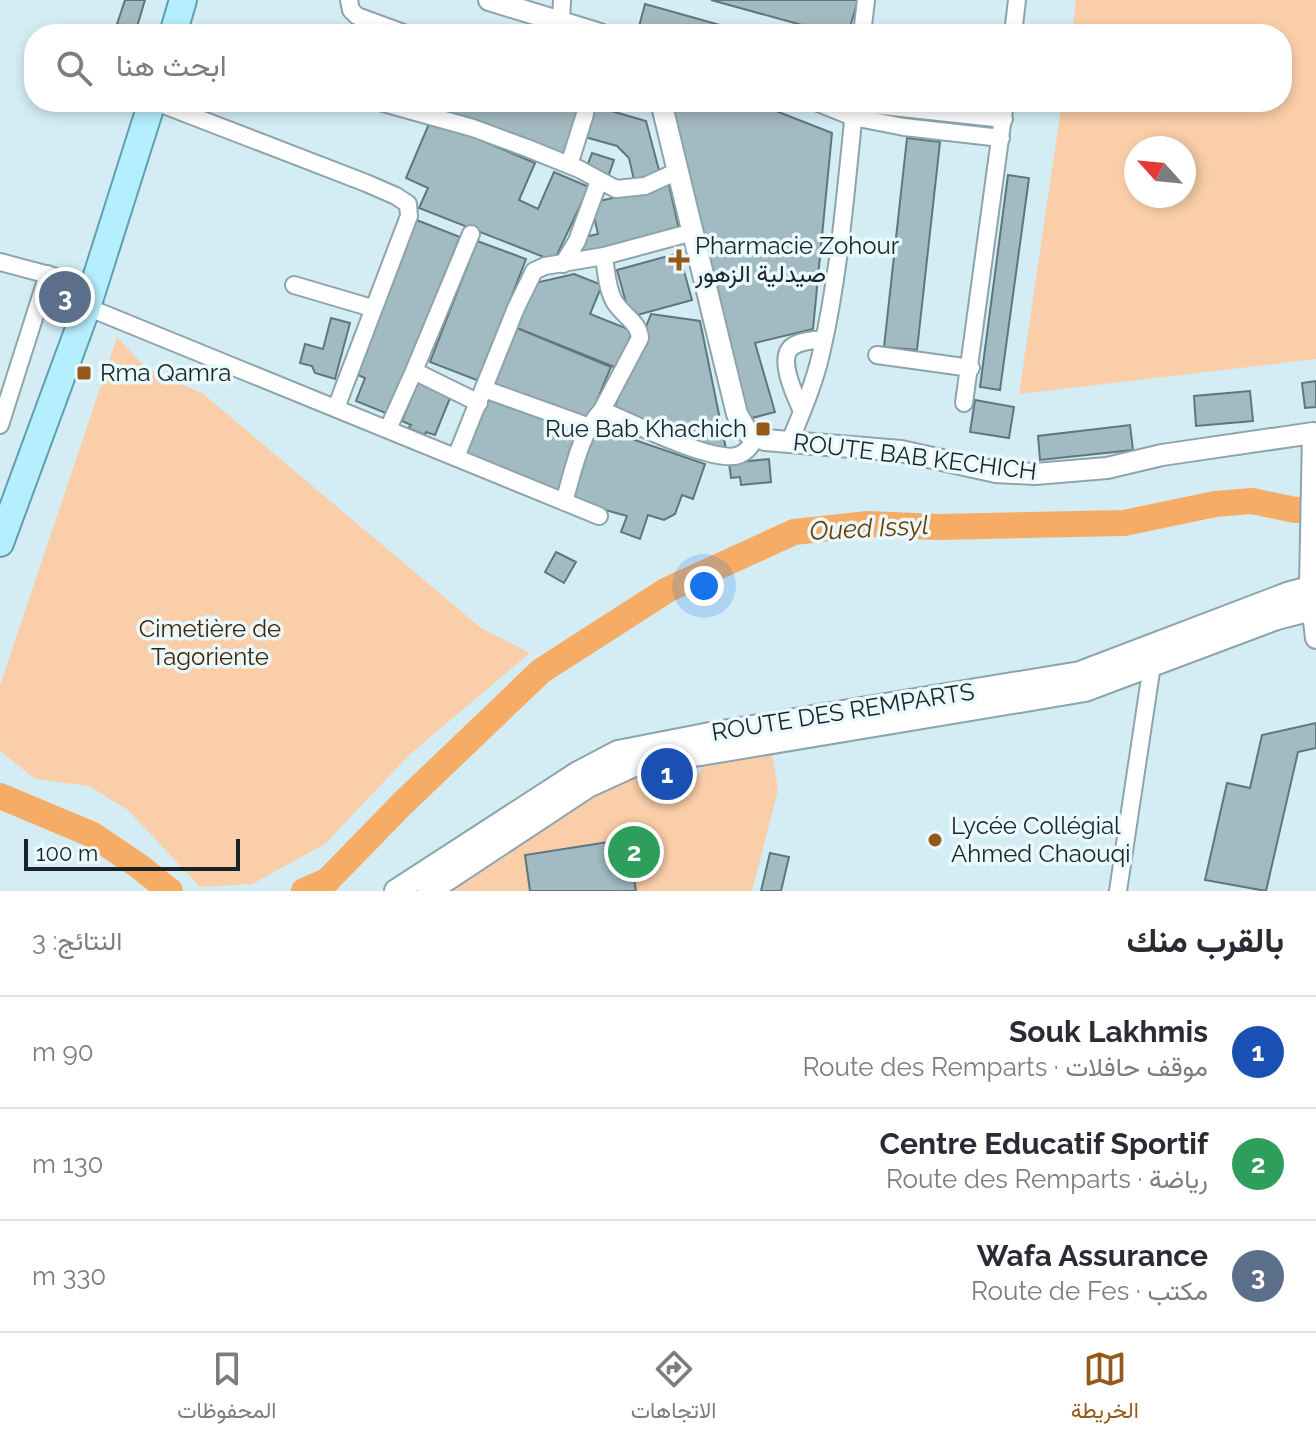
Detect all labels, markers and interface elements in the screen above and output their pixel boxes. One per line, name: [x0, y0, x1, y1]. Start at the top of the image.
search box: [24, 24, 1292, 112]
icon: search: [52, 46, 96, 90]
text: ابحث هنا: [116, 48, 227, 83]
north arrow: [1124, 136, 1196, 208]
place label: Pharmacie Zohour صيدلية الزهور: [694, 231, 900, 289]
marker: Pharmacie Zohour صيدلية الزهور: [670, 251, 688, 269]
pin: 3: [39, 267, 91, 327]
place label: Rma Qamra: [100, 358, 231, 387]
marker: Rma Qamra: [75, 364, 93, 382]
place label: Rue Bab Khachich: [545, 414, 747, 443]
marker: Rue Bab Khachich: [754, 420, 772, 438]
street label: ROUTE BAB KECHICH: [792, 427, 1038, 486]
water label: Oued Issyl: [809, 510, 930, 546]
your location: [684, 566, 724, 606]
park label: Cimetière de Tagoriente: [139, 614, 281, 671]
street label: ROUTE DES REMPARTS: [710, 676, 976, 747]
pin: 1: [641, 744, 693, 804]
place label: Lycée Collégial Ahmed Chaouqi: [951, 811, 1131, 868]
pin: 2: [608, 822, 660, 882]
marker: Lycée Collégial Ahmed Chaouqi: [926, 831, 944, 849]
scale bar: [24, 835, 240, 871]
text: 100 m: [36, 840, 98, 866]
text: بالقرب منك: [1127, 920, 1284, 960]
text: النتائج: 3: [32, 926, 122, 956]
text: Souk Lakhmis: [1009, 1014, 1208, 1049]
text: 90 m: [32, 1037, 94, 1067]
text: 1: [1252, 1037, 1264, 1067]
text: موقف حافلات · Route des Remparts: [802, 1052, 1208, 1082]
text: Centre Educatif Sportif: [880, 1126, 1208, 1161]
text: 130 m: [32, 1149, 103, 1179]
text: 2: [1251, 1149, 1265, 1179]
text: رياضة · Route des Remparts: [886, 1164, 1208, 1194]
text: Wafa Assurance: [977, 1238, 1208, 1273]
text: 330 m: [32, 1261, 106, 1291]
text: 3: [1251, 1261, 1265, 1291]
text: مكتب · Route de Fes: [971, 1276, 1208, 1306]
tab: المحفوظات: [177, 1347, 276, 1430]
tab: الاتجاهات: [631, 1347, 716, 1430]
tab: الخريطة: [1071, 1347, 1139, 1430]

